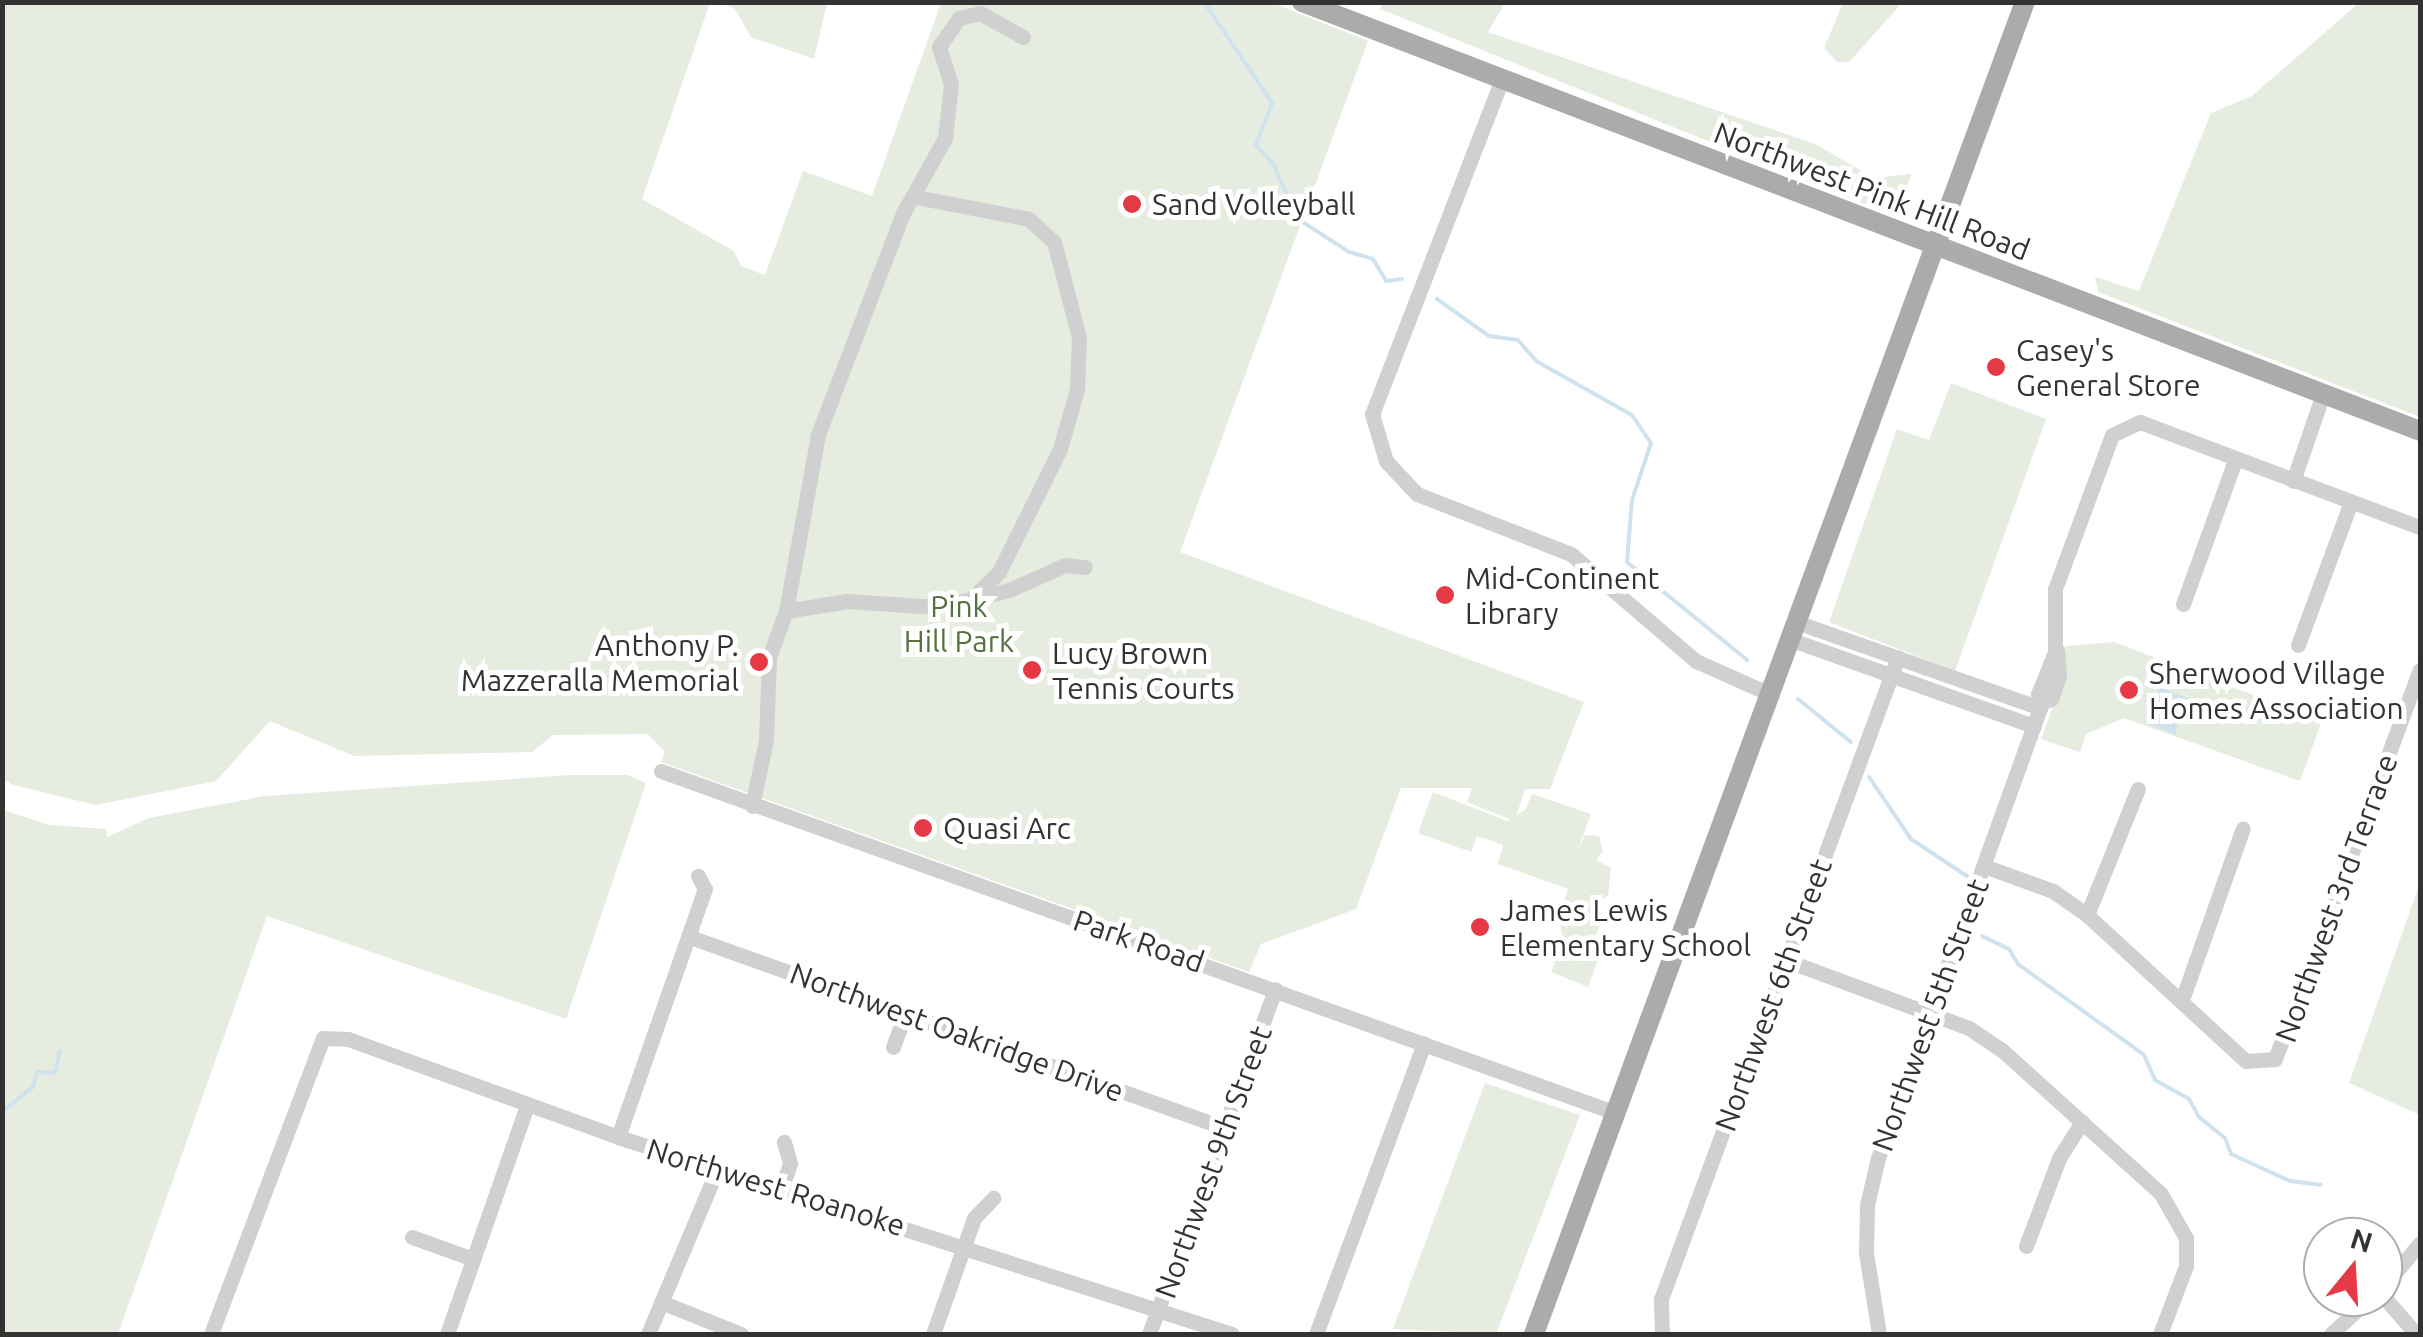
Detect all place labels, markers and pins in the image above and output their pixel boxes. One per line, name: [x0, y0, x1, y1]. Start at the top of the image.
place label: Sand Volleyball: [1152, 186, 1356, 222]
marker: Sand Volleyball: [1121, 193, 1143, 215]
place label: Casey's General Store: [2016, 332, 2201, 402]
marker: Casey's General Store: [1985, 356, 2007, 378]
place label: Mid-Continent Library: [1465, 560, 1659, 630]
marker: Mid-Continent Library: [1434, 584, 1456, 606]
place label: Anthony P. Mazzeralla Memorial: [461, 627, 739, 698]
place label: Lucy Brown Tennis Courts: [1052, 635, 1234, 706]
marker: Anthony P. Mazzeralla Memorial: [748, 651, 770, 673]
place label: Sherwood Village Homes Association: [2149, 655, 2404, 726]
marker: Lucy Brown Tennis Courts: [1021, 659, 1043, 681]
marker: Sherwood Village Homes Association: [2118, 679, 2140, 701]
place label: Quasi Arc: [943, 810, 1071, 846]
marker: Quasi Arc: [912, 817, 934, 839]
place label: James Lewis Elementary School: [1500, 892, 1751, 962]
marker: James Lewis Elementary School: [1469, 916, 1491, 938]

